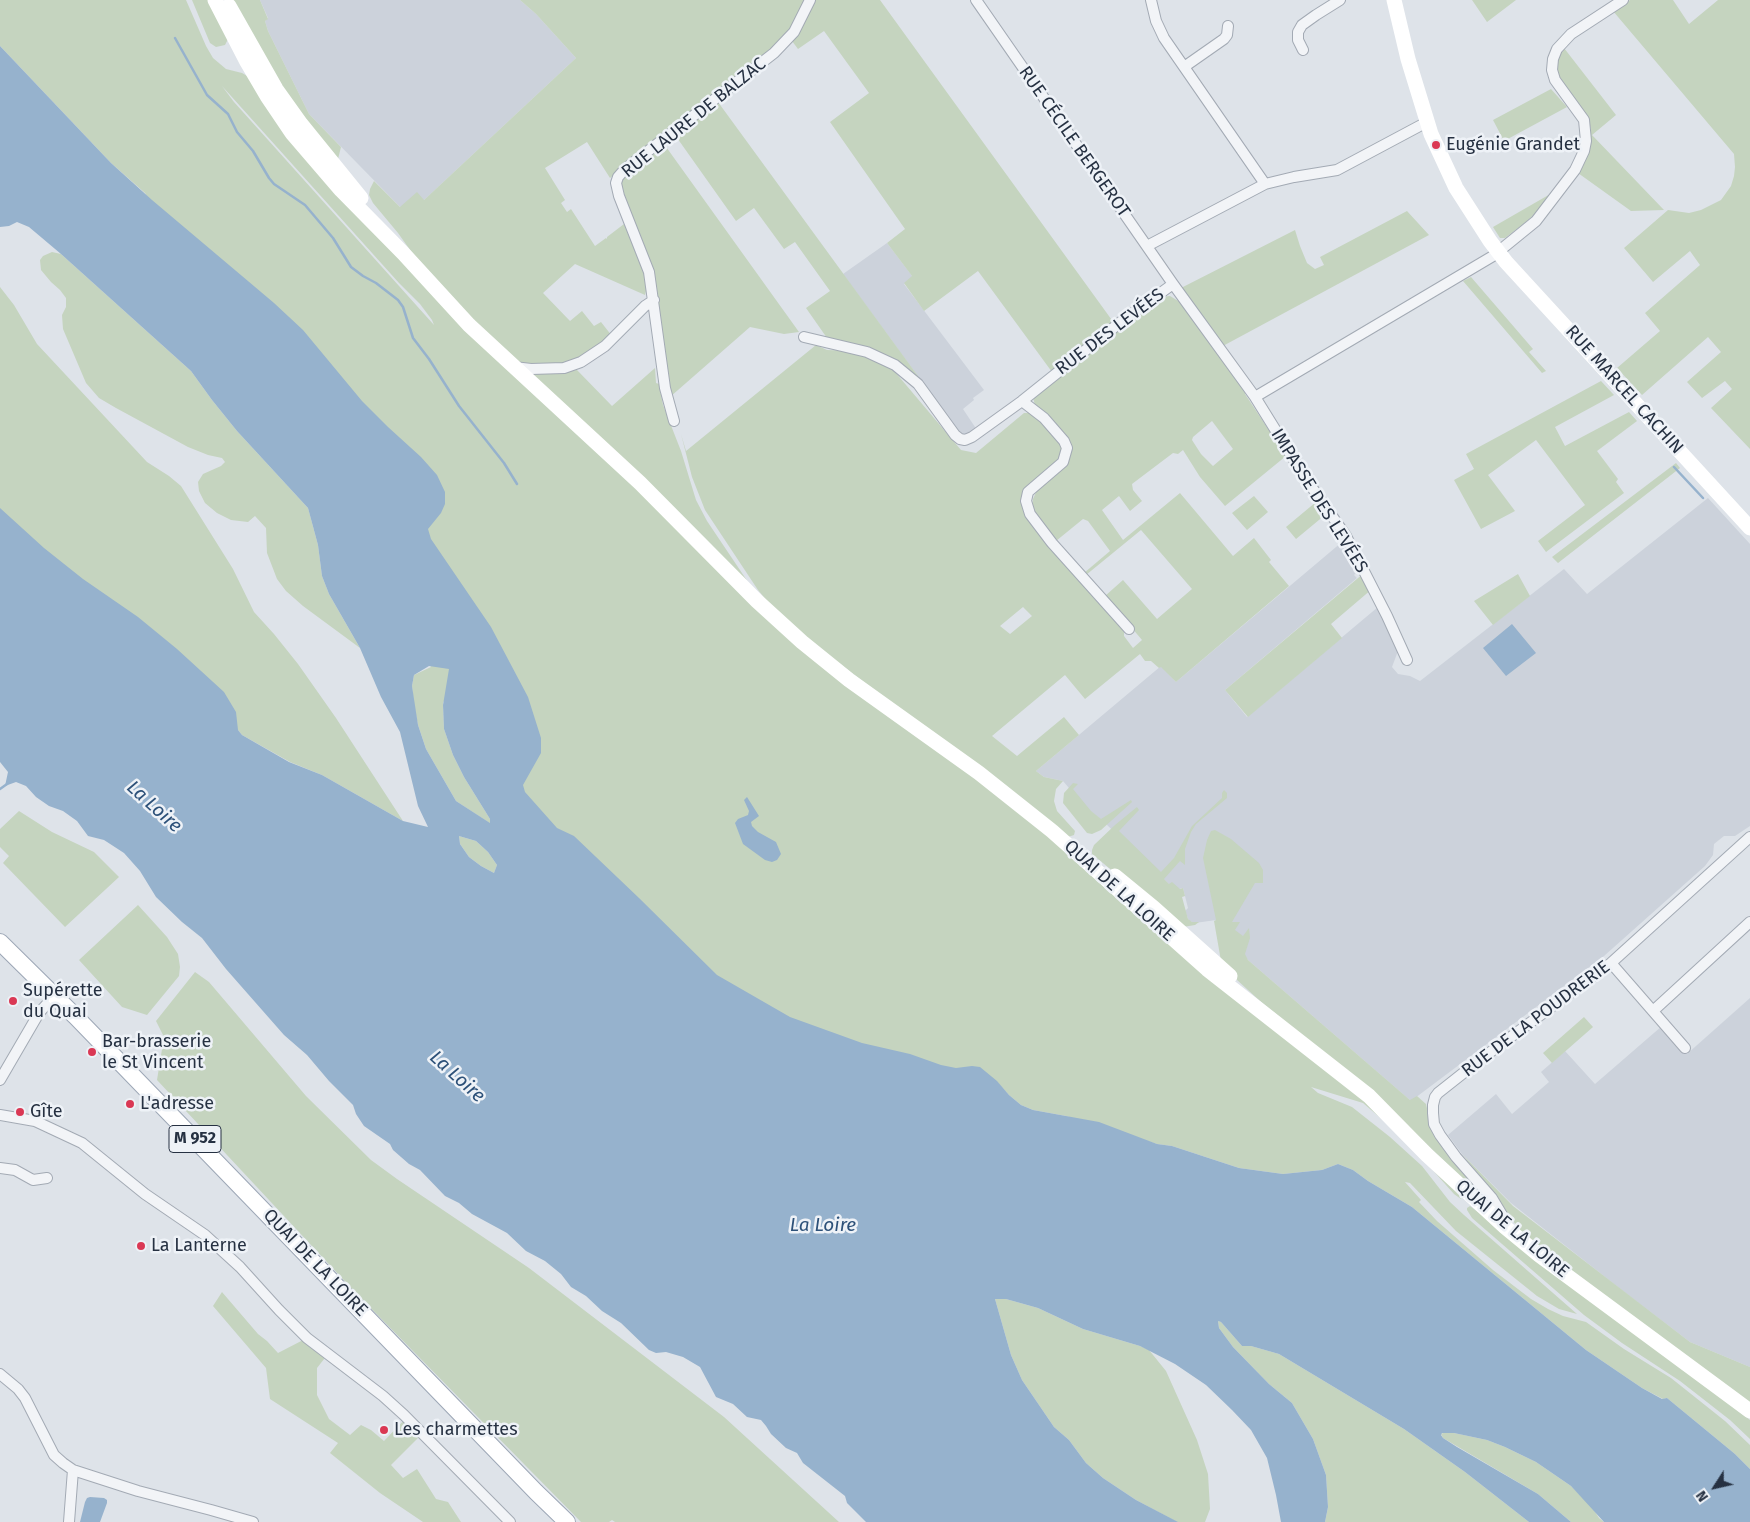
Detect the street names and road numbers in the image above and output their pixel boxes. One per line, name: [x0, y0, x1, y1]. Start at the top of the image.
street label: RUE LAURE DE BALZAC: [618, 53, 770, 183]
street label: RUE CÉCILE BERGEROT: [1014, 62, 1134, 222]
street label: RUE DES LEVÉES: [1052, 284, 1168, 380]
street label: RUE MARCEL CACHIN: [1561, 321, 1687, 459]
street label: IMPASSE DES LEVÉES: [1266, 425, 1372, 577]
street label: QUAI DE LA LOIRE: [1059, 836, 1179, 946]
street label: RUE DE LA POUDRERIE: [1458, 956, 1614, 1082]
road number: M 952: [169, 1126, 221, 1152]
street label: QUAI DE LA LOIRE: [1451, 1175, 1573, 1283]
street label: QUAI DE LA LOIRE: [258, 1205, 372, 1321]

